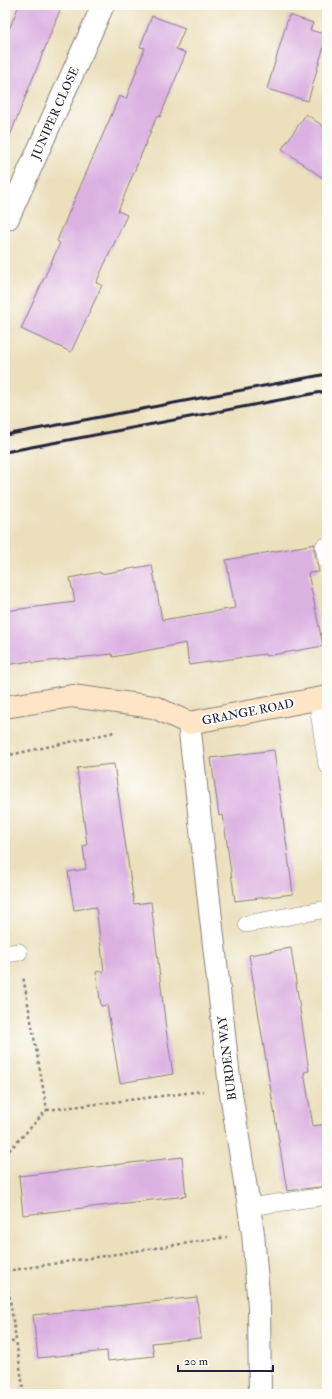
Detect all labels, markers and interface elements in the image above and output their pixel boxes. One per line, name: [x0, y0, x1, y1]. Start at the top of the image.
street label: JUNIPER CLOSE: [28, 64, 83, 163]
street label: GRANGE ROAD: [201, 696, 296, 729]
street label: BURDEN WAY: [215, 1014, 240, 1101]
scale bar: [178, 1347, 273, 1373]
text: 20 m: [184, 1354, 209, 1369]

